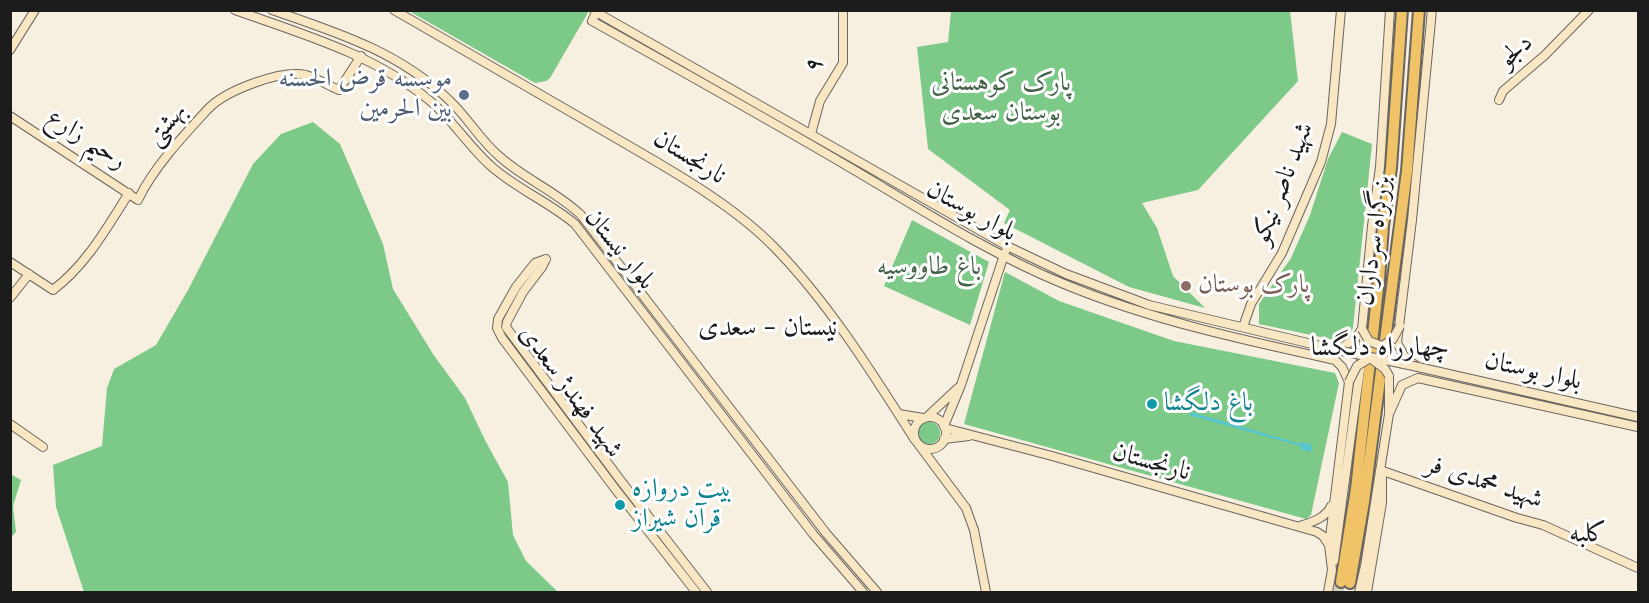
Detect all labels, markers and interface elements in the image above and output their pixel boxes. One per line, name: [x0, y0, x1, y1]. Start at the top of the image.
street label: دلجو: [1492, 28, 1540, 76]
street label: ۹: [798, 51, 832, 79]
place label: موسسه قرض الحسنه بین الحرمین: [278, 64, 452, 125]
park label: پارک کوهستانی بوستان سعدی: [931, 68, 1071, 130]
marker: موسسه قرض الحسنه بین الحرمین: [457, 88, 471, 102]
street label: بهشتی: [140, 97, 194, 153]
street label: رحیم زارع: [40, 103, 132, 177]
street label: شهید ناصر نیکو: [1246, 119, 1322, 249]
street label: نارنجستان: [647, 124, 731, 192]
street label: بلوار بوستان: [920, 174, 1022, 250]
street label: بزرگراه سرداران: [1350, 174, 1400, 308]
street label: بلوار نیستان: [577, 203, 661, 297]
park label: باغ طاووسیه: [877, 252, 981, 284]
place label: پارک بوستان: [1198, 270, 1310, 302]
marker: پارک بوستان: [1179, 279, 1193, 293]
district label: نیستان - سعدی: [698, 313, 838, 345]
street label: شهید فهندژ سعدی: [511, 319, 629, 465]
district label: چهارراه دلگشا: [1311, 333, 1449, 365]
street label: بلوار بوستان: [1481, 346, 1585, 398]
place label: باغ دلگشا: [1164, 388, 1253, 420]
marker: باغ دلگشا: [1145, 397, 1159, 411]
street label: نارنجستان: [1108, 437, 1194, 489]
street label: شهید محمدی فر: [1422, 449, 1546, 517]
place label: بیت دروازه قرآن شیراز: [632, 474, 732, 536]
marker: بیت دروازه قرآن شیراز: [613, 498, 627, 512]
district label: کلبه: [1569, 519, 1607, 551]

